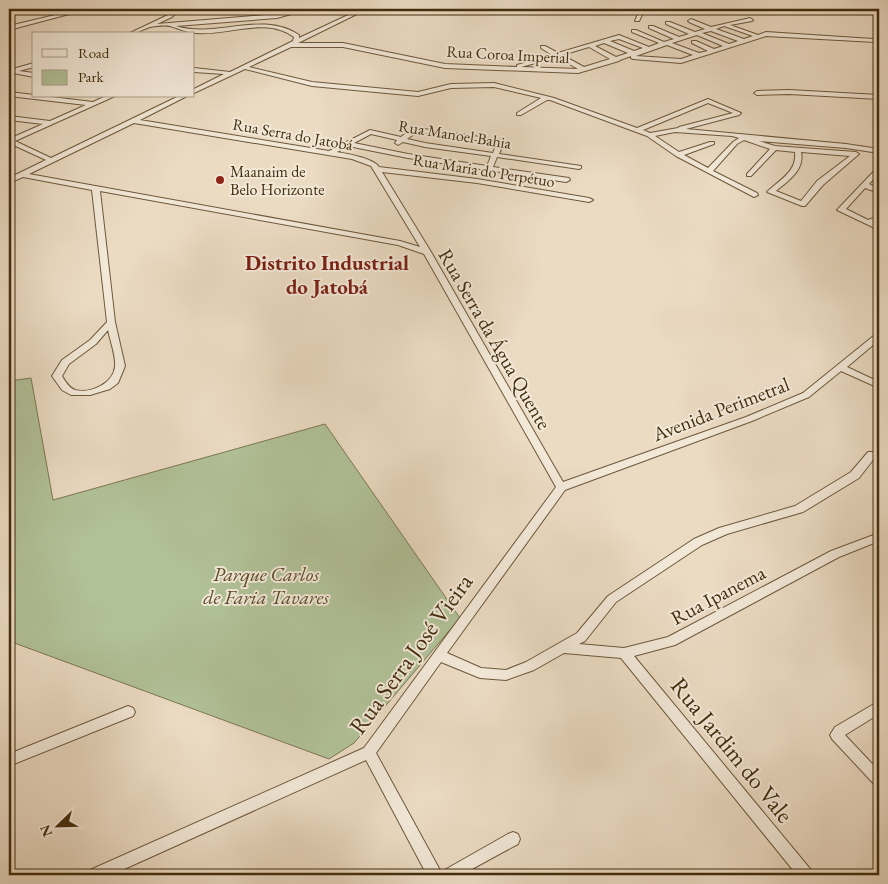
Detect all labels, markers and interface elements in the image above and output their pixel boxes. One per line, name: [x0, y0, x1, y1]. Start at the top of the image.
legend: [32, 32, 195, 98]
street label: Rua Coroa Imperial: [446, 41, 570, 68]
text: Road: [78, 43, 110, 62]
text: Park: [78, 67, 105, 86]
street label: Rua Serra do Jatobá: [231, 114, 355, 156]
street label: Rua Manoel Bahia: [397, 115, 513, 154]
street label: Rua Maria do Perpétuo: [411, 149, 557, 192]
place label: Maanaim de Belo Horizonte: [230, 161, 324, 200]
marker: Maanaim de Belo Horizonte: [214, 174, 226, 186]
street label: Rua Serra da Água Quente: [433, 244, 558, 434]
district label: Distrito Industrial do Jatobá: [245, 249, 409, 300]
street label: Avenida Perimetral: [648, 371, 793, 447]
street label: Rua Ipanema: [666, 559, 770, 631]
park label: Parque Carlos de Faria Tavares: [203, 561, 329, 610]
street label: Rua Serra José Vieira: [342, 567, 480, 740]
street label: Rua Jardim do Vale: [664, 671, 801, 829]
north arrow: [32, 802, 82, 852]
text: N: [35, 822, 57, 840]

